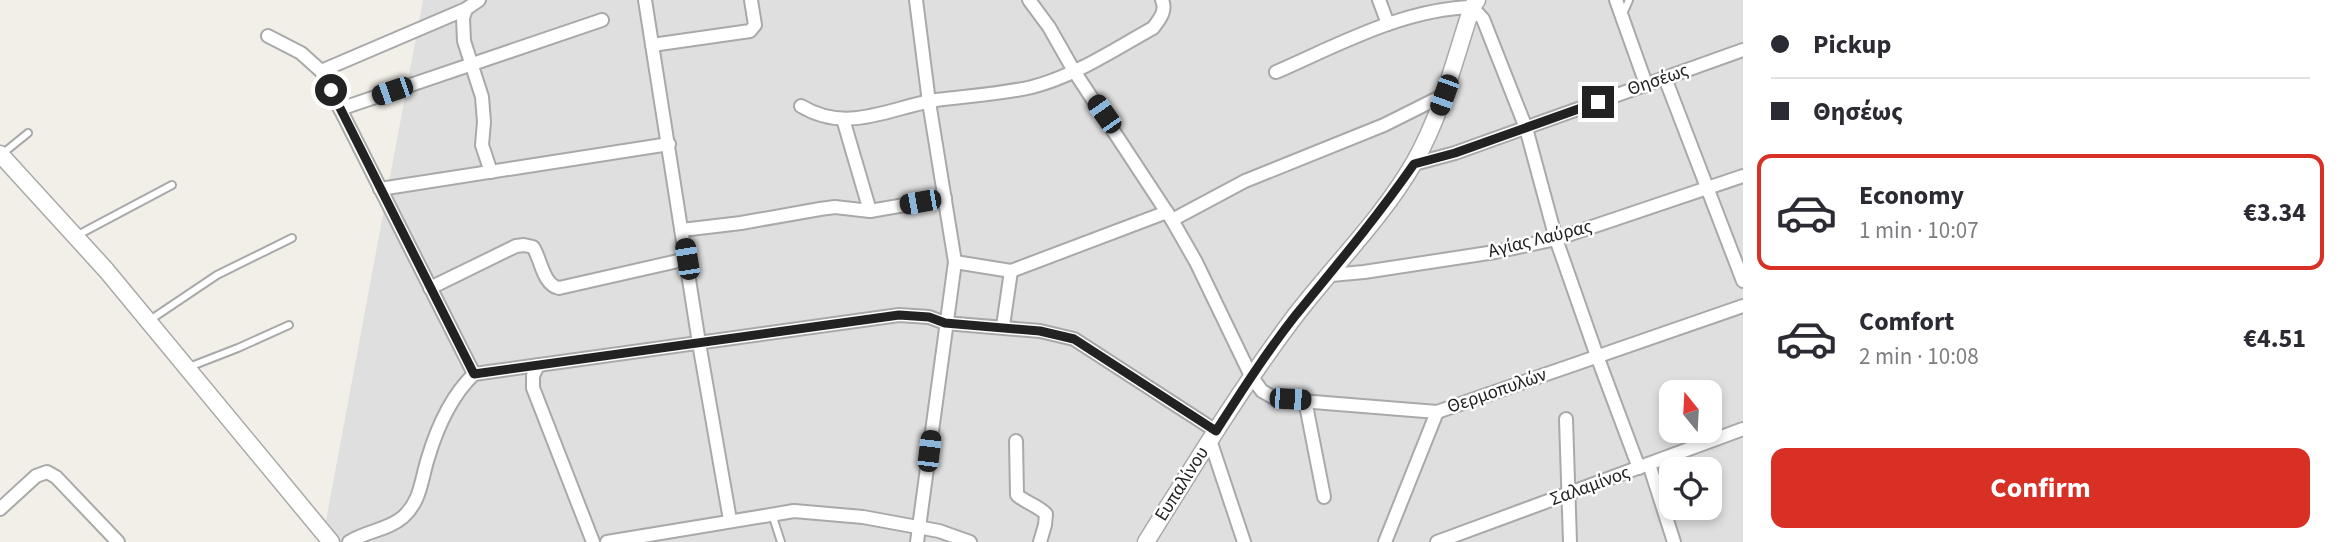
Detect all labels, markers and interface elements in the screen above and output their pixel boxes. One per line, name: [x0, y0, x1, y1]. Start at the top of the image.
text: Pickup: [1813, 26, 1891, 63]
street label: Θησέως: [1624, 57, 1692, 103]
car: [1427, 72, 1462, 118]
route start: [315, 74, 347, 106]
car: [369, 74, 416, 108]
route end: [1582, 86, 1614, 118]
car: [1084, 91, 1125, 137]
text: Θησέως: [1813, 93, 1903, 130]
text: Economy: [1859, 177, 1964, 214]
icon: car: [1775, 181, 1838, 244]
car: [898, 188, 943, 216]
text: €3.34: [2243, 194, 2306, 231]
street label: Αγίας Λαύρας: [1485, 213, 1595, 265]
text: 1 min · 10:07: [1859, 214, 1979, 247]
car: [674, 237, 701, 281]
text: Comfort: [1859, 303, 1954, 340]
icon: car: [1775, 307, 1838, 370]
text: €4.51: [2243, 320, 2306, 357]
text: 2 min · 10:08: [1859, 340, 1979, 373]
street label: Θερμοπυλών: [1444, 361, 1550, 421]
north arrow: [1659, 380, 1722, 443]
map controls: [1659, 380, 1722, 520]
car: [1269, 387, 1312, 411]
car: [917, 429, 942, 473]
street label: Ευπαλίνου: [1148, 441, 1216, 527]
button: Confirm: [1771, 448, 2310, 528]
button: locate: [1659, 457, 1722, 520]
street label: Σαλαμίνος: [1546, 459, 1634, 513]

